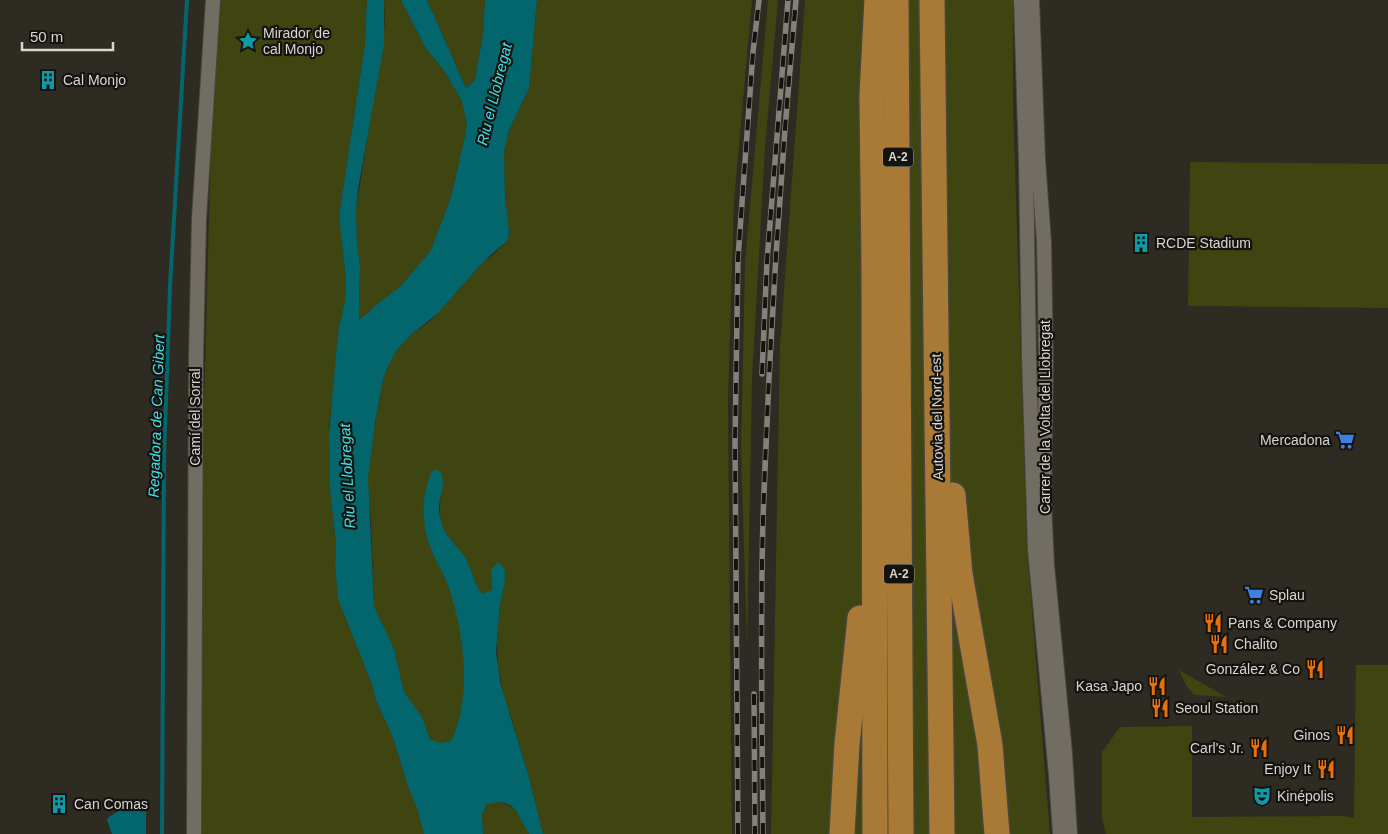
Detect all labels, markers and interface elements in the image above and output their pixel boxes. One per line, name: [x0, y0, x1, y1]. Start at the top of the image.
scale bar: [22, 20, 114, 52]
place label: Mirador de cal Monjo: [263, 25, 330, 57]
text: 50 m: [30, 28, 63, 45]
place icon: Mirador de cal Monjo: [237, 30, 259, 52]
water label: Riu el Llobregat: [473, 40, 515, 147]
building icon: Cal Monjo: [37, 69, 59, 91]
place label: Cal Monjo: [63, 72, 126, 88]
road number: A-2: [883, 148, 913, 166]
building icon: RCDE Stadium: [1130, 232, 1152, 254]
place label: RCDE Stadium: [1156, 235, 1251, 251]
street label: Carrer de la Volta del Llobregat: [1037, 320, 1053, 514]
water label: Regadora de Can Gibert: [145, 333, 167, 498]
street label: Autovia del Nord-est: [928, 353, 946, 481]
street label: Camí del Sorral: [187, 368, 203, 466]
water label: Riu el Llobregat: [336, 422, 358, 529]
supermarket icon: Mercadona: [1334, 429, 1356, 451]
place label: Mercadona: [1260, 432, 1330, 448]
road number: A-2: [884, 564, 914, 584]
supermarket icon: Splau: [1243, 584, 1265, 606]
place label: Splau: [1269, 587, 1305, 603]
restaurant icon: Pans & Company: [1202, 612, 1224, 634]
place label: Pans & Company: [1228, 615, 1337, 631]
restaurant icon: Chalito: [1208, 633, 1230, 655]
place label: Chalito: [1234, 636, 1278, 652]
restaurant icon: González & Co: [1304, 658, 1326, 680]
place label: González & Co: [1206, 661, 1300, 677]
restaurant icon: Kasa Japo: [1146, 675, 1168, 697]
place label: Kasa Japo: [1076, 678, 1142, 694]
restaurant icon: Seoul Station: [1149, 697, 1171, 719]
place label: Seoul Station: [1175, 700, 1258, 716]
restaurant icon: Ginos: [1334, 724, 1356, 746]
place label: Ginos: [1293, 727, 1330, 743]
restaurant icon: Carl's Jr.: [1248, 737, 1270, 759]
place label: Carl's Jr.: [1190, 740, 1244, 756]
restaurant icon: Enjoy It: [1315, 758, 1337, 780]
place label: Enjoy It: [1264, 761, 1311, 777]
theatre icon: Kinépolis: [1251, 785, 1273, 807]
place label: Kinépolis: [1277, 788, 1334, 804]
building icon: Can Comas: [48, 793, 70, 815]
place label: Can Comas: [74, 796, 148, 812]

